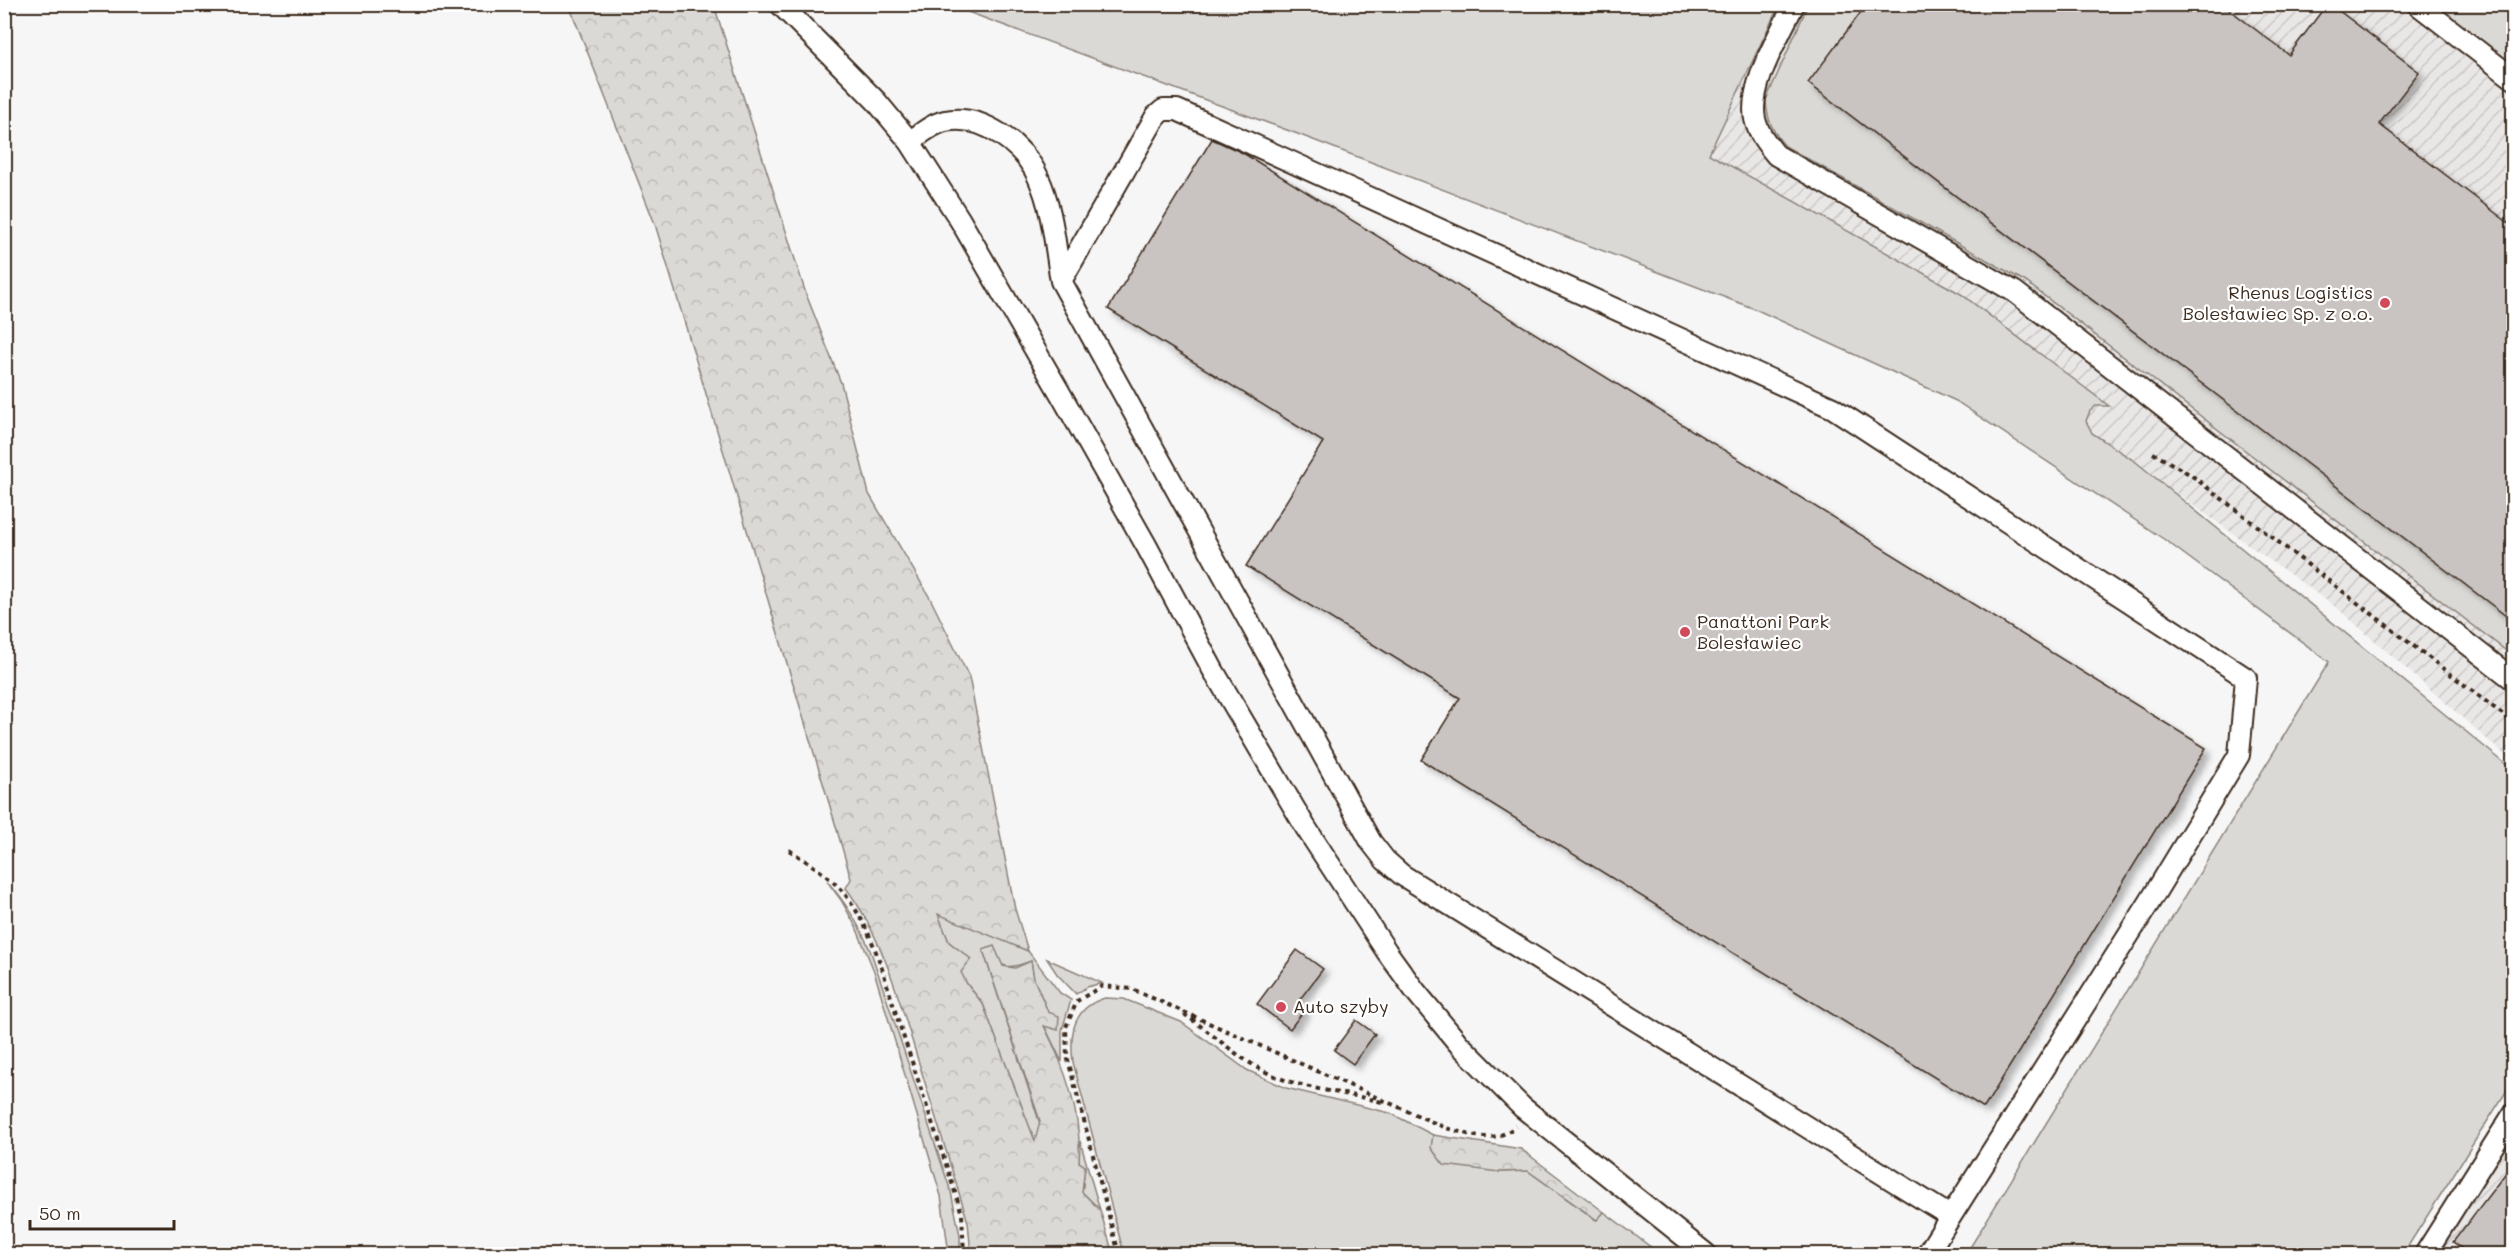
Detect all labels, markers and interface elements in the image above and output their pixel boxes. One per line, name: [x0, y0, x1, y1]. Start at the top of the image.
place label: Rhenus Logistics Bolesławiec Sp. z o.o.: [2183, 280, 2373, 325]
marker: Rhenus Logistics Bolesławiec Sp. z o.o.: [2378, 296, 2392, 310]
place label: Panattoni Park Bolesławiec: [1697, 609, 1829, 654]
marker: Panattoni Park Bolesławiec: [1678, 625, 1692, 639]
place label: Auto szyby: [1293, 994, 1389, 1018]
marker: Auto szyby: [1274, 1000, 1288, 1014]
scale bar: [30, 1193, 174, 1231]
text: 50 m: [39, 1201, 81, 1225]

